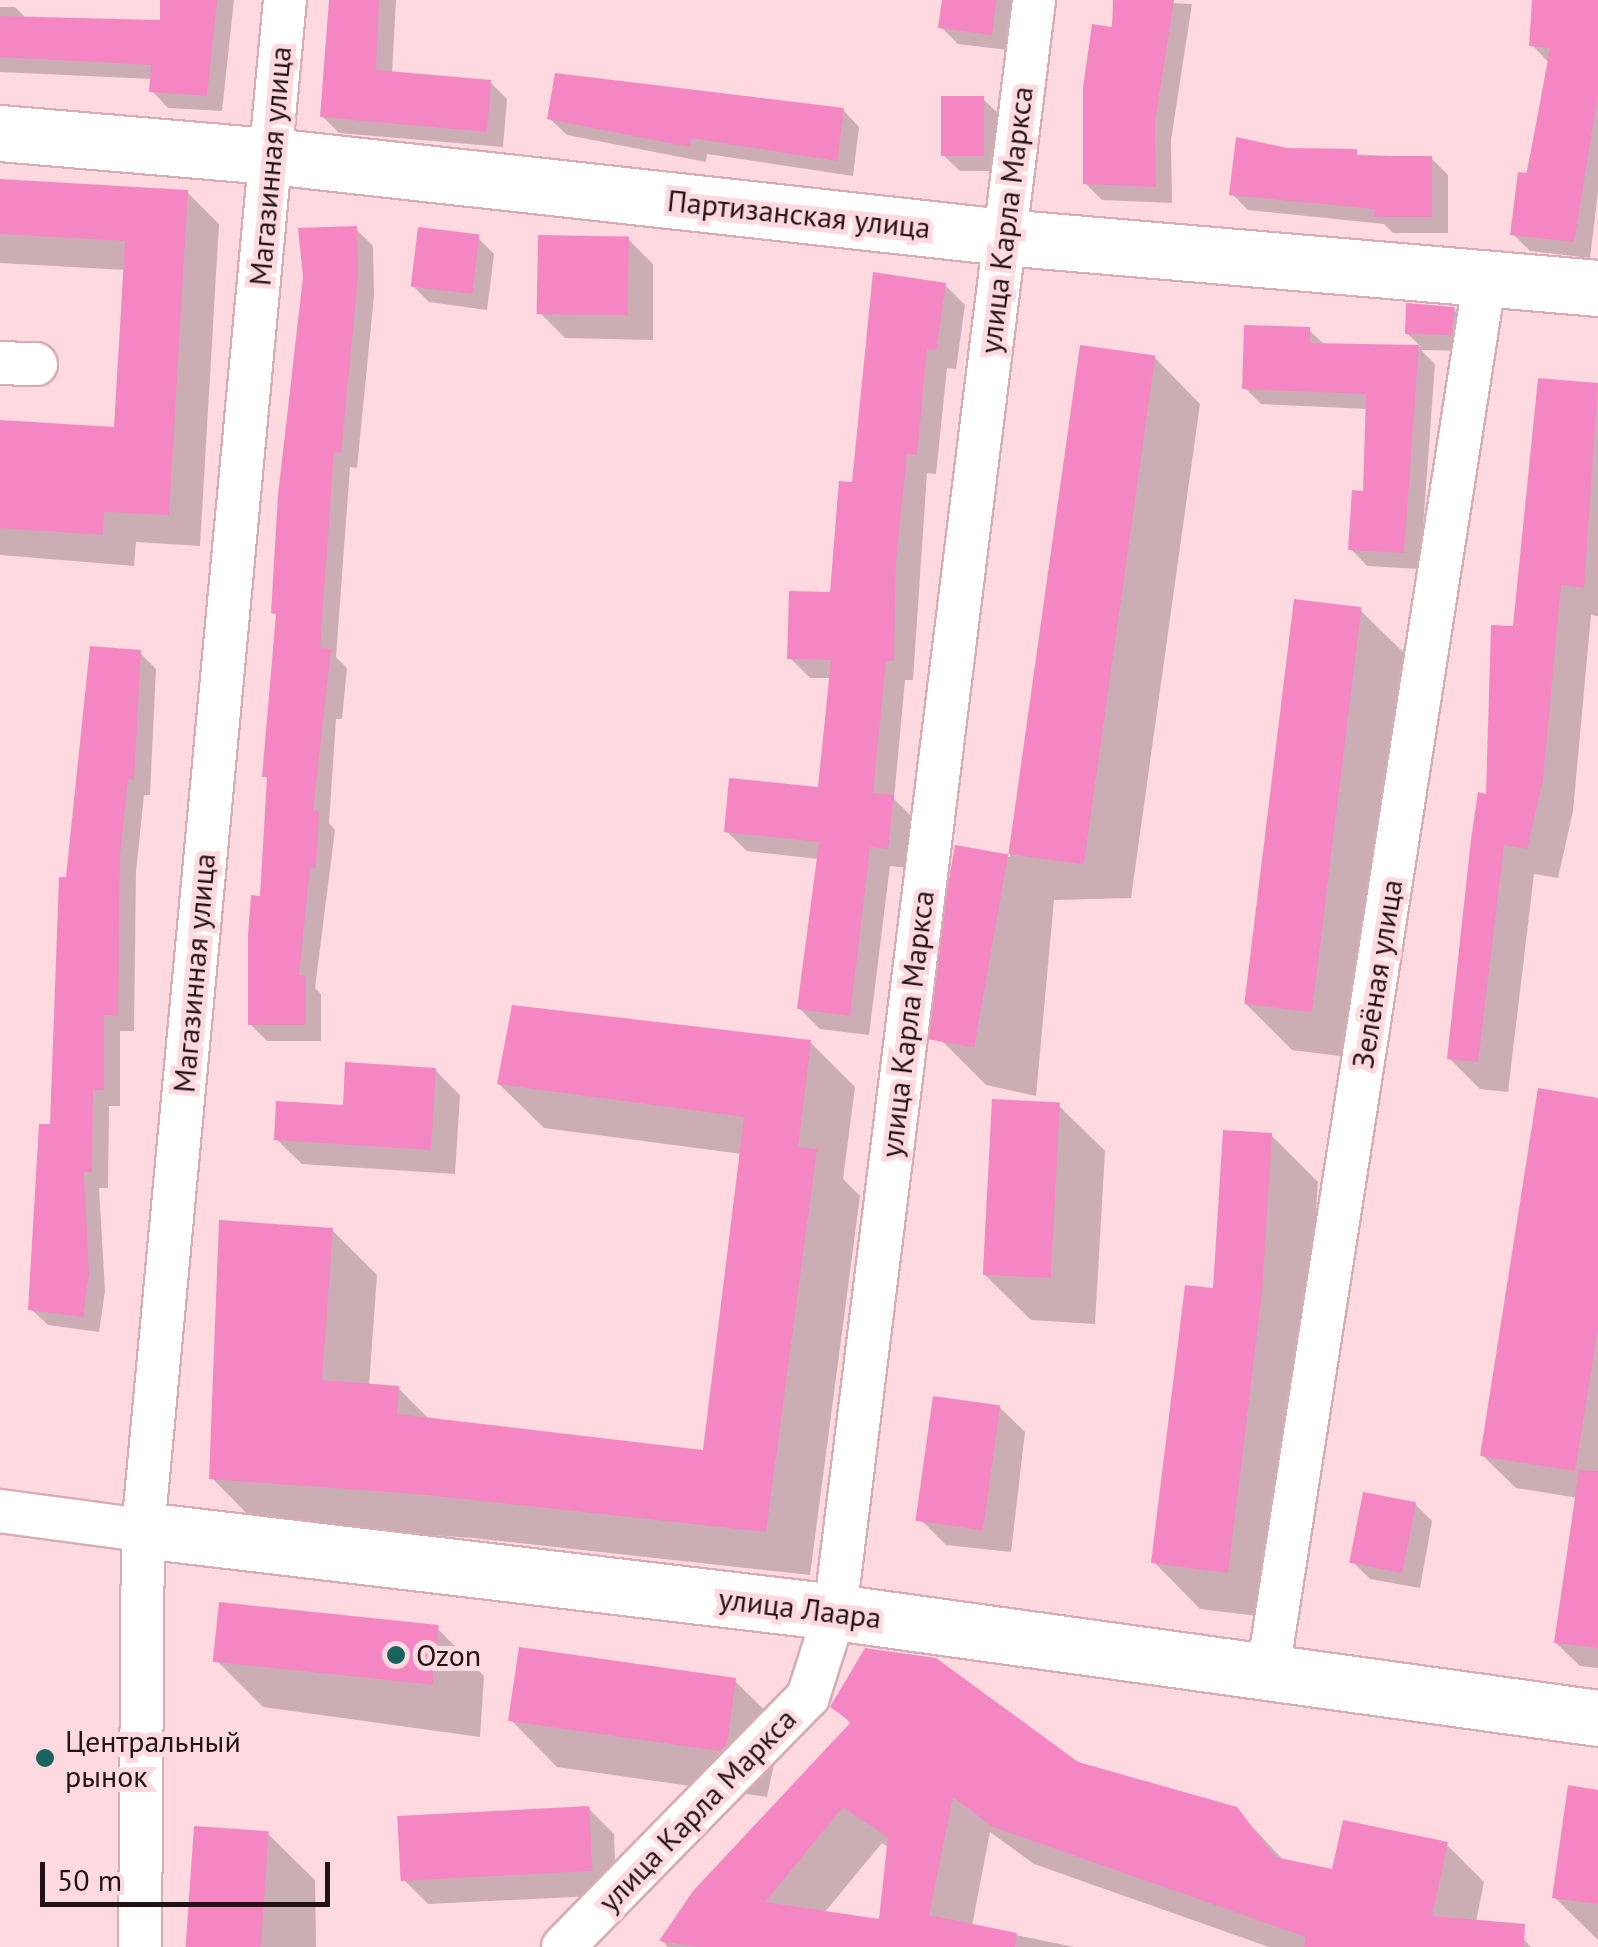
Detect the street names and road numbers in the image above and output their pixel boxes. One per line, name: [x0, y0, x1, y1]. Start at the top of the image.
street label: Магазинная улица: [242, 45, 298, 287]
street label: улица Карла Маркса: [972, 84, 1040, 356]
street label: Партизанская улица: [666, 182, 932, 246]
street label: Магазинная улица: [166, 852, 222, 1094]
street label: Зелёная улица: [1344, 877, 1410, 1071]
street label: улица Карла Маркса: [873, 888, 941, 1160]
street label: улица Лаара: [716, 1580, 884, 1636]
street label: улица Карла Маркса: [591, 1701, 803, 1919]

